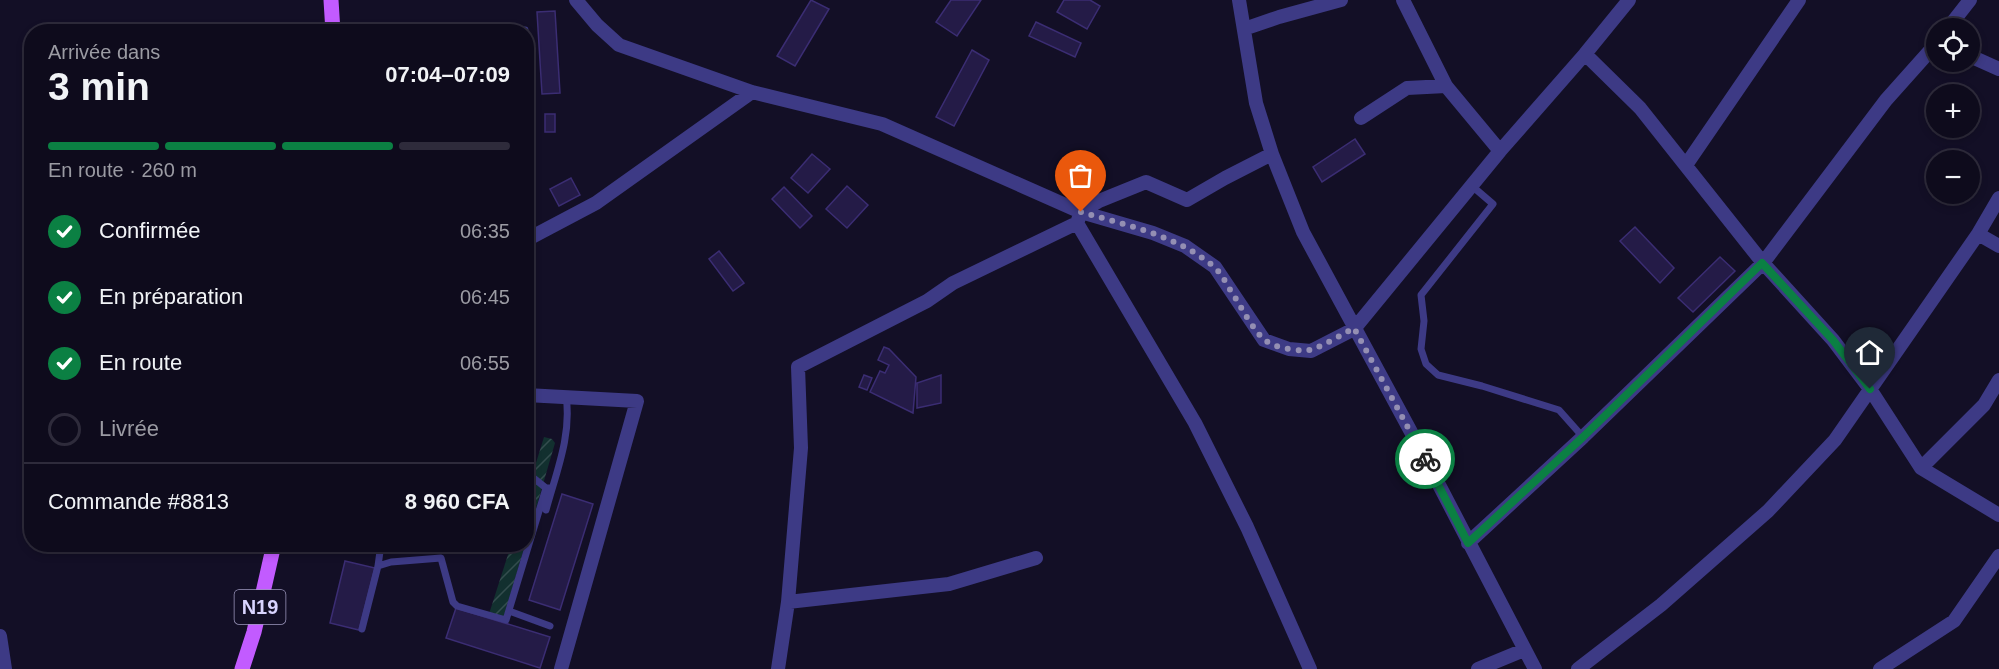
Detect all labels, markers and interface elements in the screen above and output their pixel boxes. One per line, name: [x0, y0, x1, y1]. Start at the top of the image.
map controls: [1926, 18, 1980, 204]
button: locate: [1926, 18, 1980, 72]
text: Arrivée dans: [48, 41, 160, 63]
text: 07:04–07:09: [385, 62, 510, 87]
text: 3 min: [48, 65, 150, 108]
button: +: [1926, 84, 1980, 138]
pin: [1055, 150, 1106, 212]
button: −: [1926, 150, 1980, 204]
text: En route · 260 m: [48, 159, 197, 181]
icon: bag: [1064, 159, 1097, 192]
icon: check: [48, 215, 81, 248]
text: Confirmée: [99, 218, 200, 243]
text: 06:35: [460, 220, 510, 242]
icon: check: [48, 281, 81, 314]
text: En préparation: [99, 284, 243, 309]
text: 06:45: [460, 286, 510, 308]
pin: [1844, 327, 1895, 389]
icon: home: [1853, 336, 1886, 369]
icon: check: [48, 347, 81, 380]
text: En route: [99, 350, 182, 375]
text: 06:55: [460, 352, 510, 374]
text: Livrée: [99, 416, 159, 441]
courier: [1395, 429, 1455, 489]
icon: bike: [1409, 443, 1442, 476]
text: Commande #8813: [48, 489, 229, 514]
text: 8 960 CFA: [405, 489, 510, 514]
road number: N19: [234, 590, 286, 624]

